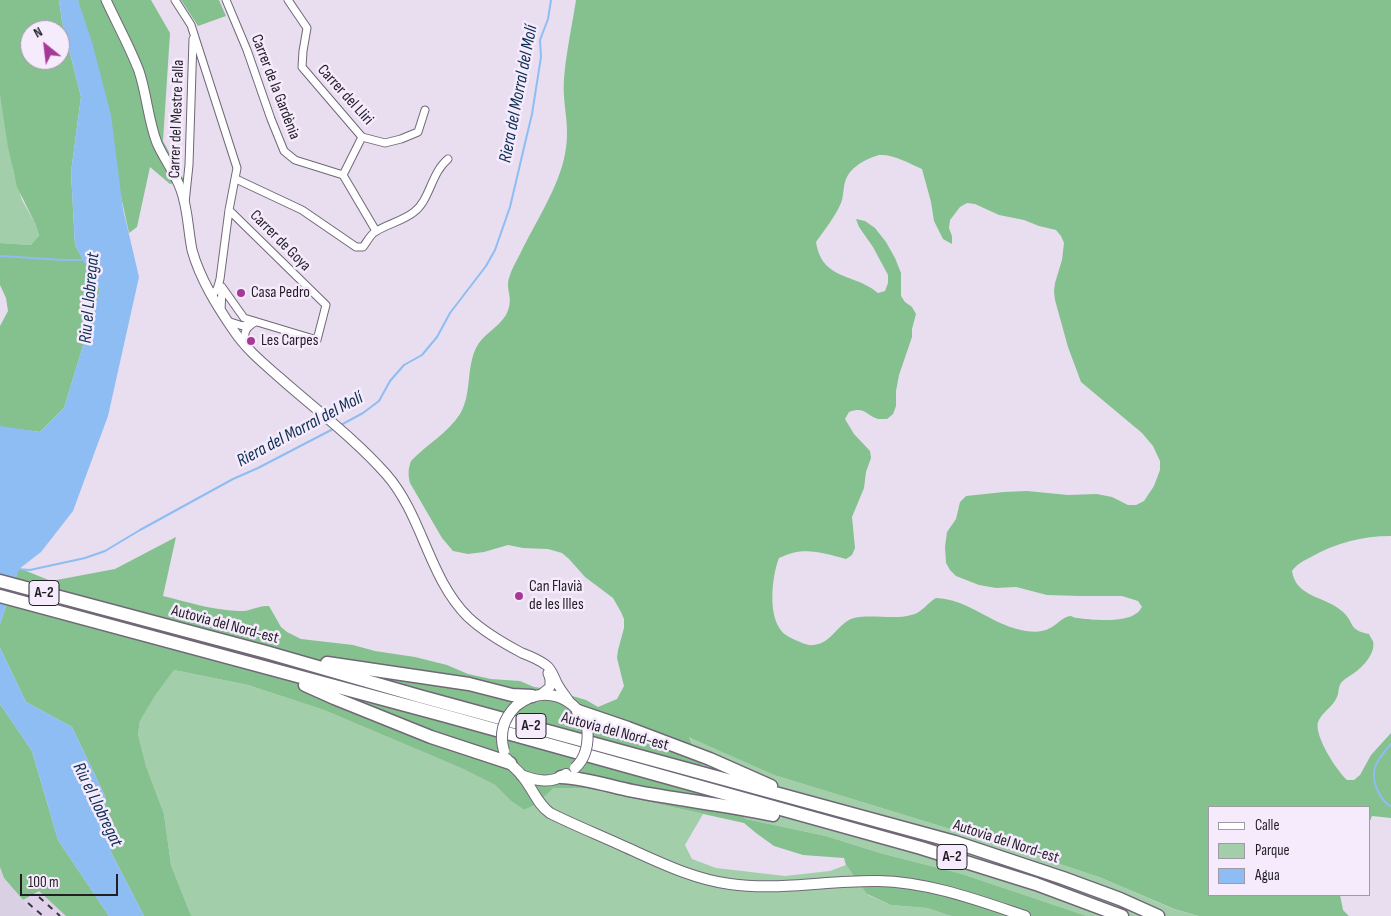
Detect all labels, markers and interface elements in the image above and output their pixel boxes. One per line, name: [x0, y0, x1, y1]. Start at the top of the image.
north arrow: [20, 20, 70, 70]
text: N: [31, 23, 45, 42]
water label: Riera del Morral del Molí: [495, 23, 543, 165]
street label: Carrer de la Gardènia: [246, 32, 304, 142]
street label: Carrer del Mestre Falla: [165, 59, 189, 179]
street label: Carrer del Lliri: [313, 61, 377, 129]
street label: Carrer de Goya: [245, 206, 315, 276]
water label: Riu el Llobregat: [75, 252, 105, 344]
place label: Casa Pedro: [251, 283, 310, 303]
marker: Casa Pedro: [235, 287, 247, 299]
place label: Les Carpes: [261, 331, 319, 351]
marker: Les Carpes: [245, 335, 257, 347]
water label: Riera del Morral del Molí: [233, 388, 367, 472]
place label: Can Flavià de les Illes: [529, 577, 584, 615]
road number: A-2: [29, 580, 59, 606]
marker: Can Flavià de les Illes: [513, 590, 525, 602]
street label: Autovia del Nord-est: [169, 601, 281, 649]
street label: Autovia del Nord-est: [559, 708, 671, 756]
road number: A-2: [516, 714, 546, 738]
water label: Riu el Llobregat: [67, 759, 127, 851]
legend: [1208, 806, 1371, 896]
street label: Autovia del Nord-est: [951, 816, 1061, 868]
text: Calle: [1255, 816, 1279, 835]
text: Parque: [1255, 841, 1290, 860]
road number: A-2: [937, 844, 967, 870]
scale bar: [22, 864, 120, 896]
text: Agua: [1255, 866, 1280, 885]
text: 100 m: [28, 873, 59, 892]

